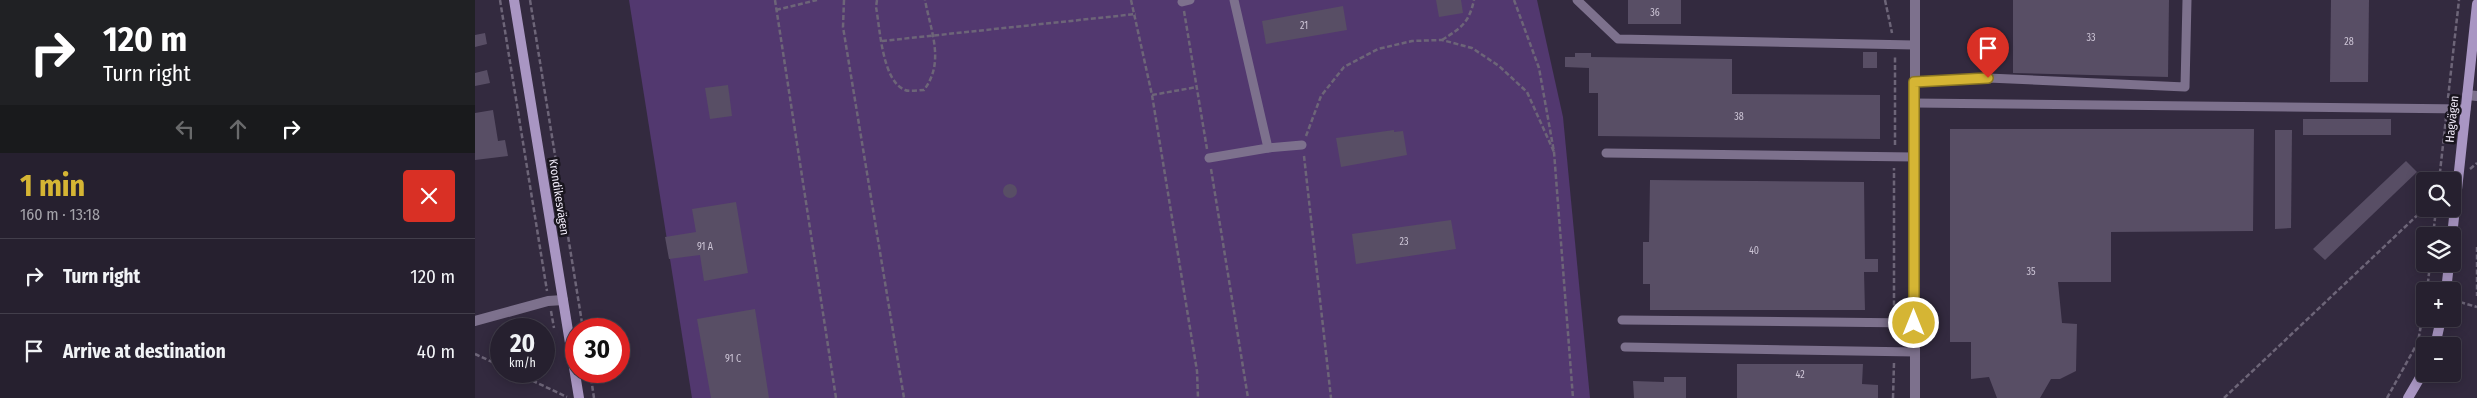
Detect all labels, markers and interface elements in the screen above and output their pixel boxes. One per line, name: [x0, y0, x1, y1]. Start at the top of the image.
house number: 36: [1650, 7, 1660, 19]
text: 120 m: [103, 18, 187, 60]
icon: right: [20, 20, 85, 85]
house number: 21: [1300, 20, 1308, 32]
pin: [1967, 27, 2009, 78]
house number: 33: [2086, 32, 2096, 44]
icon: arrive: [1974, 34, 2002, 62]
house number: 28: [2344, 36, 2354, 48]
text: Turn right: [103, 60, 191, 87]
street label: Hagvägen: [2443, 95, 2461, 143]
house number: 38: [1734, 111, 1744, 123]
icon: left: [171, 115, 199, 143]
icon: ahead: [224, 115, 252, 143]
icon: right: [277, 115, 305, 143]
street label: Krondikesvägen: [546, 158, 572, 236]
text: 1 min: [20, 168, 85, 204]
button: close: [403, 170, 455, 222]
map controls: [2416, 172, 2461, 382]
button: search: [2416, 172, 2461, 217]
text: 160 m · 13:18: [20, 205, 100, 224]
button: layers: [2416, 227, 2461, 272]
house number: 23: [1400, 236, 1409, 248]
house number: 91 A: [697, 241, 714, 253]
house number: 40: [1749, 245, 1759, 257]
icon: right: [20, 262, 48, 290]
text: Turn right: [63, 265, 140, 288]
text: 120 m: [410, 265, 455, 288]
house number: 35: [2026, 266, 2036, 278]
button: +: [2416, 282, 2461, 327]
position arrow: [1887, 296, 1939, 348]
speed limit sign: 30: [565, 318, 630, 383]
text: 20: [510, 329, 535, 359]
icon: arrive: [20, 337, 48, 365]
button: −: [2416, 337, 2461, 382]
text: Arrive at destination: [63, 340, 226, 363]
text: 40 m: [417, 340, 455, 363]
house number: 91 C: [725, 353, 741, 365]
text: km/h: [509, 356, 536, 370]
house number: 42: [1795, 369, 1805, 381]

